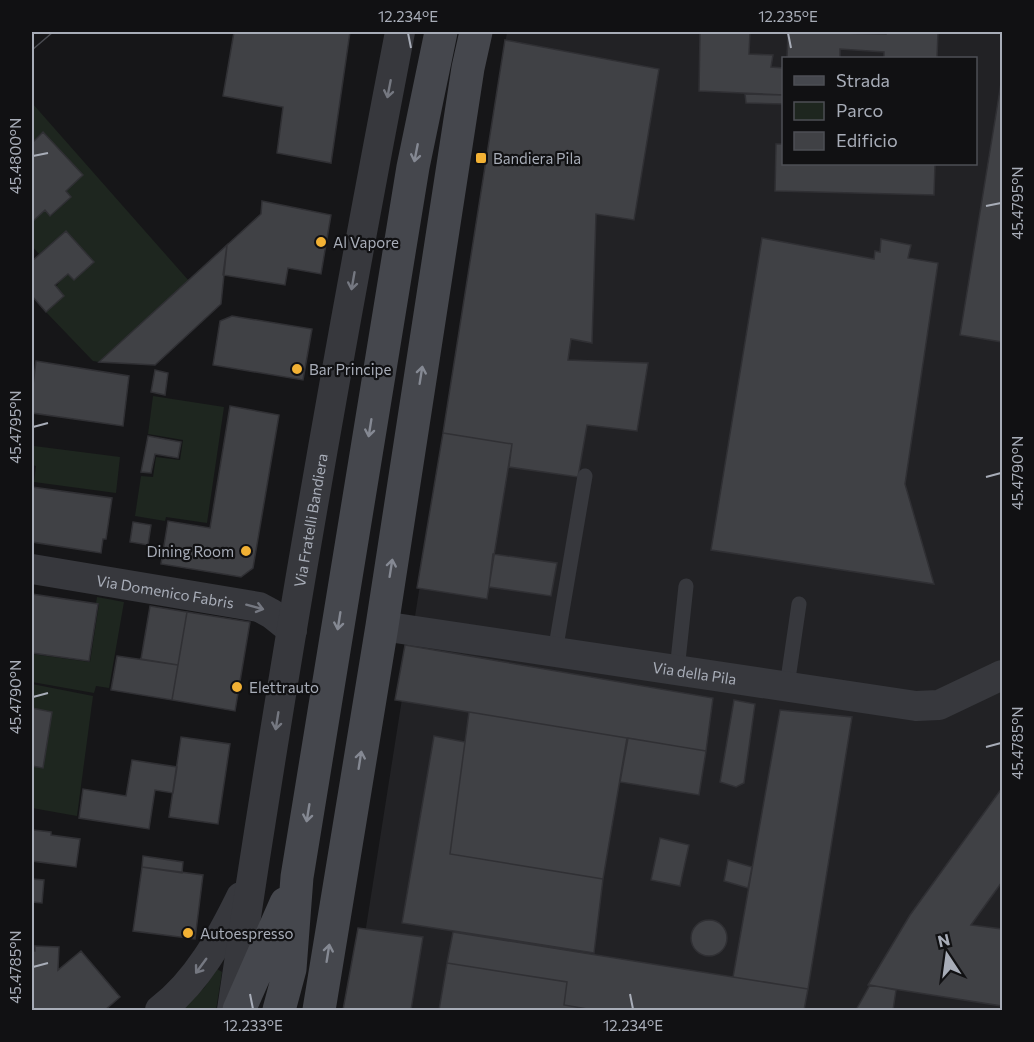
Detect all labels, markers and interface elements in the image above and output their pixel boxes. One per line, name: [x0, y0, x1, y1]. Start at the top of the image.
text: 12.234°E: [378, 7, 438, 25]
text: 12.235°E: [758, 7, 818, 25]
legend: [782, 57, 977, 165]
text: Strada: [836, 69, 890, 91]
one-way arrow: [383, 79, 394, 98]
text: Parco: [836, 99, 883, 121]
text: 45.4800°N: [6, 118, 24, 194]
text: Edificio: [836, 129, 898, 151]
one-way arrow: [410, 143, 421, 162]
place label: Bandiera Pila: [493, 149, 581, 167]
marker: Bandiera Pila: [474, 151, 488, 165]
text: 45.4795°N: [1008, 166, 1026, 240]
place label: Al Vapore: [333, 233, 399, 251]
marker: Al Vapore: [314, 235, 328, 249]
one-way arrow: [347, 270, 358, 290]
place label: Bar Principe: [309, 360, 391, 378]
marker: Bar Principe: [290, 362, 304, 376]
one-way arrow: [415, 366, 426, 386]
text: 45.4795°N: [6, 390, 24, 464]
one-way arrow: [365, 418, 376, 438]
text: 45.4790°N: [1008, 436, 1026, 510]
street label: Via Fratelli Bandiera: [290, 452, 331, 589]
place label: Dining Room: [146, 542, 234, 560]
marker: Dining Room: [239, 544, 253, 558]
one-way arrow: [385, 558, 396, 578]
street label: Via Domenico Fabris: [95, 571, 236, 612]
one-way arrow: [245, 602, 264, 614]
one-way arrow: [333, 610, 344, 630]
street label: Via della Pila: [651, 658, 738, 688]
text: 45.4790°N: [6, 660, 24, 734]
place label: Elettrauto: [249, 678, 319, 696]
marker: Elettrauto: [230, 680, 244, 694]
text: 45.4785°N: [1008, 706, 1026, 780]
one-way arrow: [272, 711, 283, 730]
one-way arrow: [354, 751, 365, 771]
one-way arrow: [302, 803, 313, 823]
place label: Autoespresso: [200, 924, 293, 942]
north arrow: [917, 925, 977, 985]
marker: Autoespresso: [181, 926, 195, 940]
text: N: [936, 929, 951, 951]
text: 45.4785°N: [6, 930, 24, 1004]
one-way arrow: [323, 943, 334, 963]
one-way arrow: [195, 958, 208, 974]
text: 12.233°E: [223, 1016, 283, 1034]
text: 12.234°E: [603, 1016, 663, 1034]

